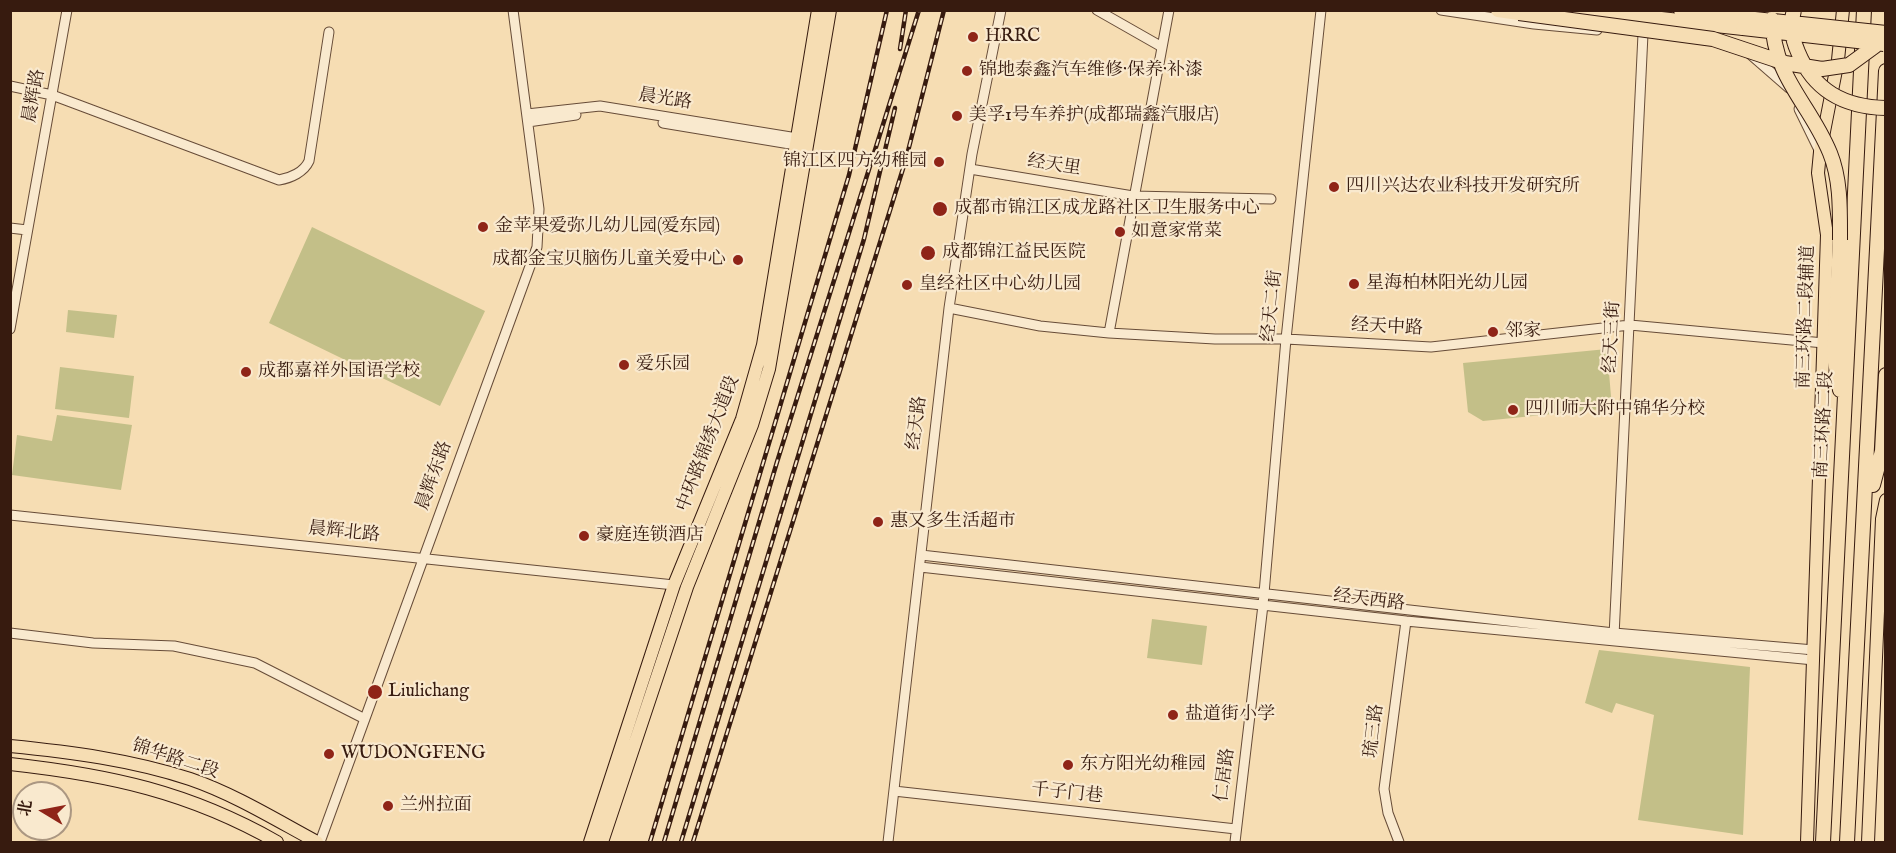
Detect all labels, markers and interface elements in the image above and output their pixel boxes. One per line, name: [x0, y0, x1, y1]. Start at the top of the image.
place label: HRRC: [985, 26, 1040, 48]
marker: HRRC: [966, 30, 980, 44]
place label: 锦地泰鑫汽车维修·保养·补漆: [979, 60, 1203, 82]
marker: 锦地泰鑫汽车维修·保养·补漆: [960, 64, 974, 78]
street label: 晨辉路: [20, 68, 50, 124]
street label: 晨光路: [637, 85, 693, 115]
place label: 美孚1号车养护(成都瑞鑫汽服店): [969, 105, 1219, 127]
marker: 美孚1号车养护(成都瑞鑫汽服店): [950, 109, 964, 123]
place label: 锦江区四方幼稚园: [783, 151, 927, 173]
street label: 经天里: [1026, 151, 1082, 181]
marker: 锦江区四方幼稚园: [932, 155, 946, 169]
place label: 四川兴达农业科技开发研究所: [1346, 176, 1580, 198]
marker: 四川兴达农业科技开发研究所: [1327, 180, 1341, 194]
place label: 成都市锦江区成龙路社区卫生服务中心: [954, 198, 1260, 220]
marker: 成都市锦江区成龙路社区卫生服务中心: [931, 200, 949, 218]
place label: 金苹果爱弥儿幼儿园(爱东园): [495, 216, 720, 238]
marker: 金苹果爱弥儿幼儿园(爱东园): [476, 220, 490, 234]
place label: 如意家常菜: [1132, 221, 1222, 243]
marker: 如意家常菜: [1113, 225, 1127, 239]
place label: 成都锦江益民医院: [942, 242, 1086, 264]
marker: 成都锦江益民医院: [919, 244, 937, 262]
street label: 南三环路二段辅道: [1794, 245, 1820, 389]
place label: 成都金宝贝脑伤儿童关爱中心: [492, 249, 726, 271]
marker: 成都金宝贝脑伤儿童关爱中心: [731, 253, 745, 267]
street label: 经天二街: [1258, 269, 1288, 343]
place label: 星海柏林阳光幼儿园: [1366, 273, 1528, 295]
place label: 皇经社区中心幼儿园: [919, 274, 1081, 296]
marker: 星海柏林阳光幼儿园: [1347, 277, 1361, 291]
marker: 皇经社区中心幼儿园: [900, 278, 914, 292]
street label: 经天三街: [1600, 300, 1626, 374]
street label: 经天中路: [1350, 315, 1424, 341]
place label: 邻家: [1505, 321, 1541, 343]
marker: 邻家: [1486, 325, 1500, 339]
place label: 爱乐园: [636, 354, 690, 376]
marker: 爱乐园: [617, 358, 631, 372]
place label: 成都嘉祥外国语学校: [258, 361, 420, 383]
marker: 成都嘉祥外国语学校: [239, 365, 253, 379]
street label: 南三环路二段: [1811, 371, 1839, 479]
street label: 中环路锦绣大道段: [673, 373, 745, 515]
street label: 经天路: [904, 395, 932, 451]
place label: 四川师大附中锦华分校: [1525, 399, 1705, 421]
marker: 四川师大附中锦华分校: [1506, 403, 1520, 417]
street label: 晨辉东路: [413, 438, 457, 514]
place label: 惠又多生活超市: [890, 511, 1016, 533]
marker: 惠又多生活超市: [871, 515, 885, 529]
street label: 晨辉北路: [307, 518, 381, 548]
place label: 豪庭连锁酒店: [596, 525, 704, 547]
marker: 豪庭连锁酒店: [577, 529, 591, 543]
street label: 经天西路: [1332, 586, 1406, 616]
place label: Liulichang: [388, 681, 469, 703]
marker: Liulichang: [366, 683, 384, 701]
street label: 琉三路: [1361, 703, 1389, 759]
place label: 盐道街小学: [1185, 704, 1275, 726]
marker: 盐道街小学: [1166, 708, 1180, 722]
street label: 锦华路二段: [129, 736, 221, 784]
place label: WUDONGFENG: [341, 743, 486, 765]
marker: WUDONGFENG: [322, 747, 336, 761]
street label: 仁居路: [1212, 747, 1240, 803]
place label: 东方阳光幼稚园: [1080, 754, 1206, 776]
marker: 东方阳光幼稚园: [1061, 758, 1075, 772]
street label: 千子门巷: [1030, 779, 1104, 809]
north arrow: [12, 781, 72, 841]
place label: 兰州拉面: [400, 795, 472, 817]
text: 北: [15, 799, 37, 818]
marker: 兰州拉面: [381, 799, 395, 813]

